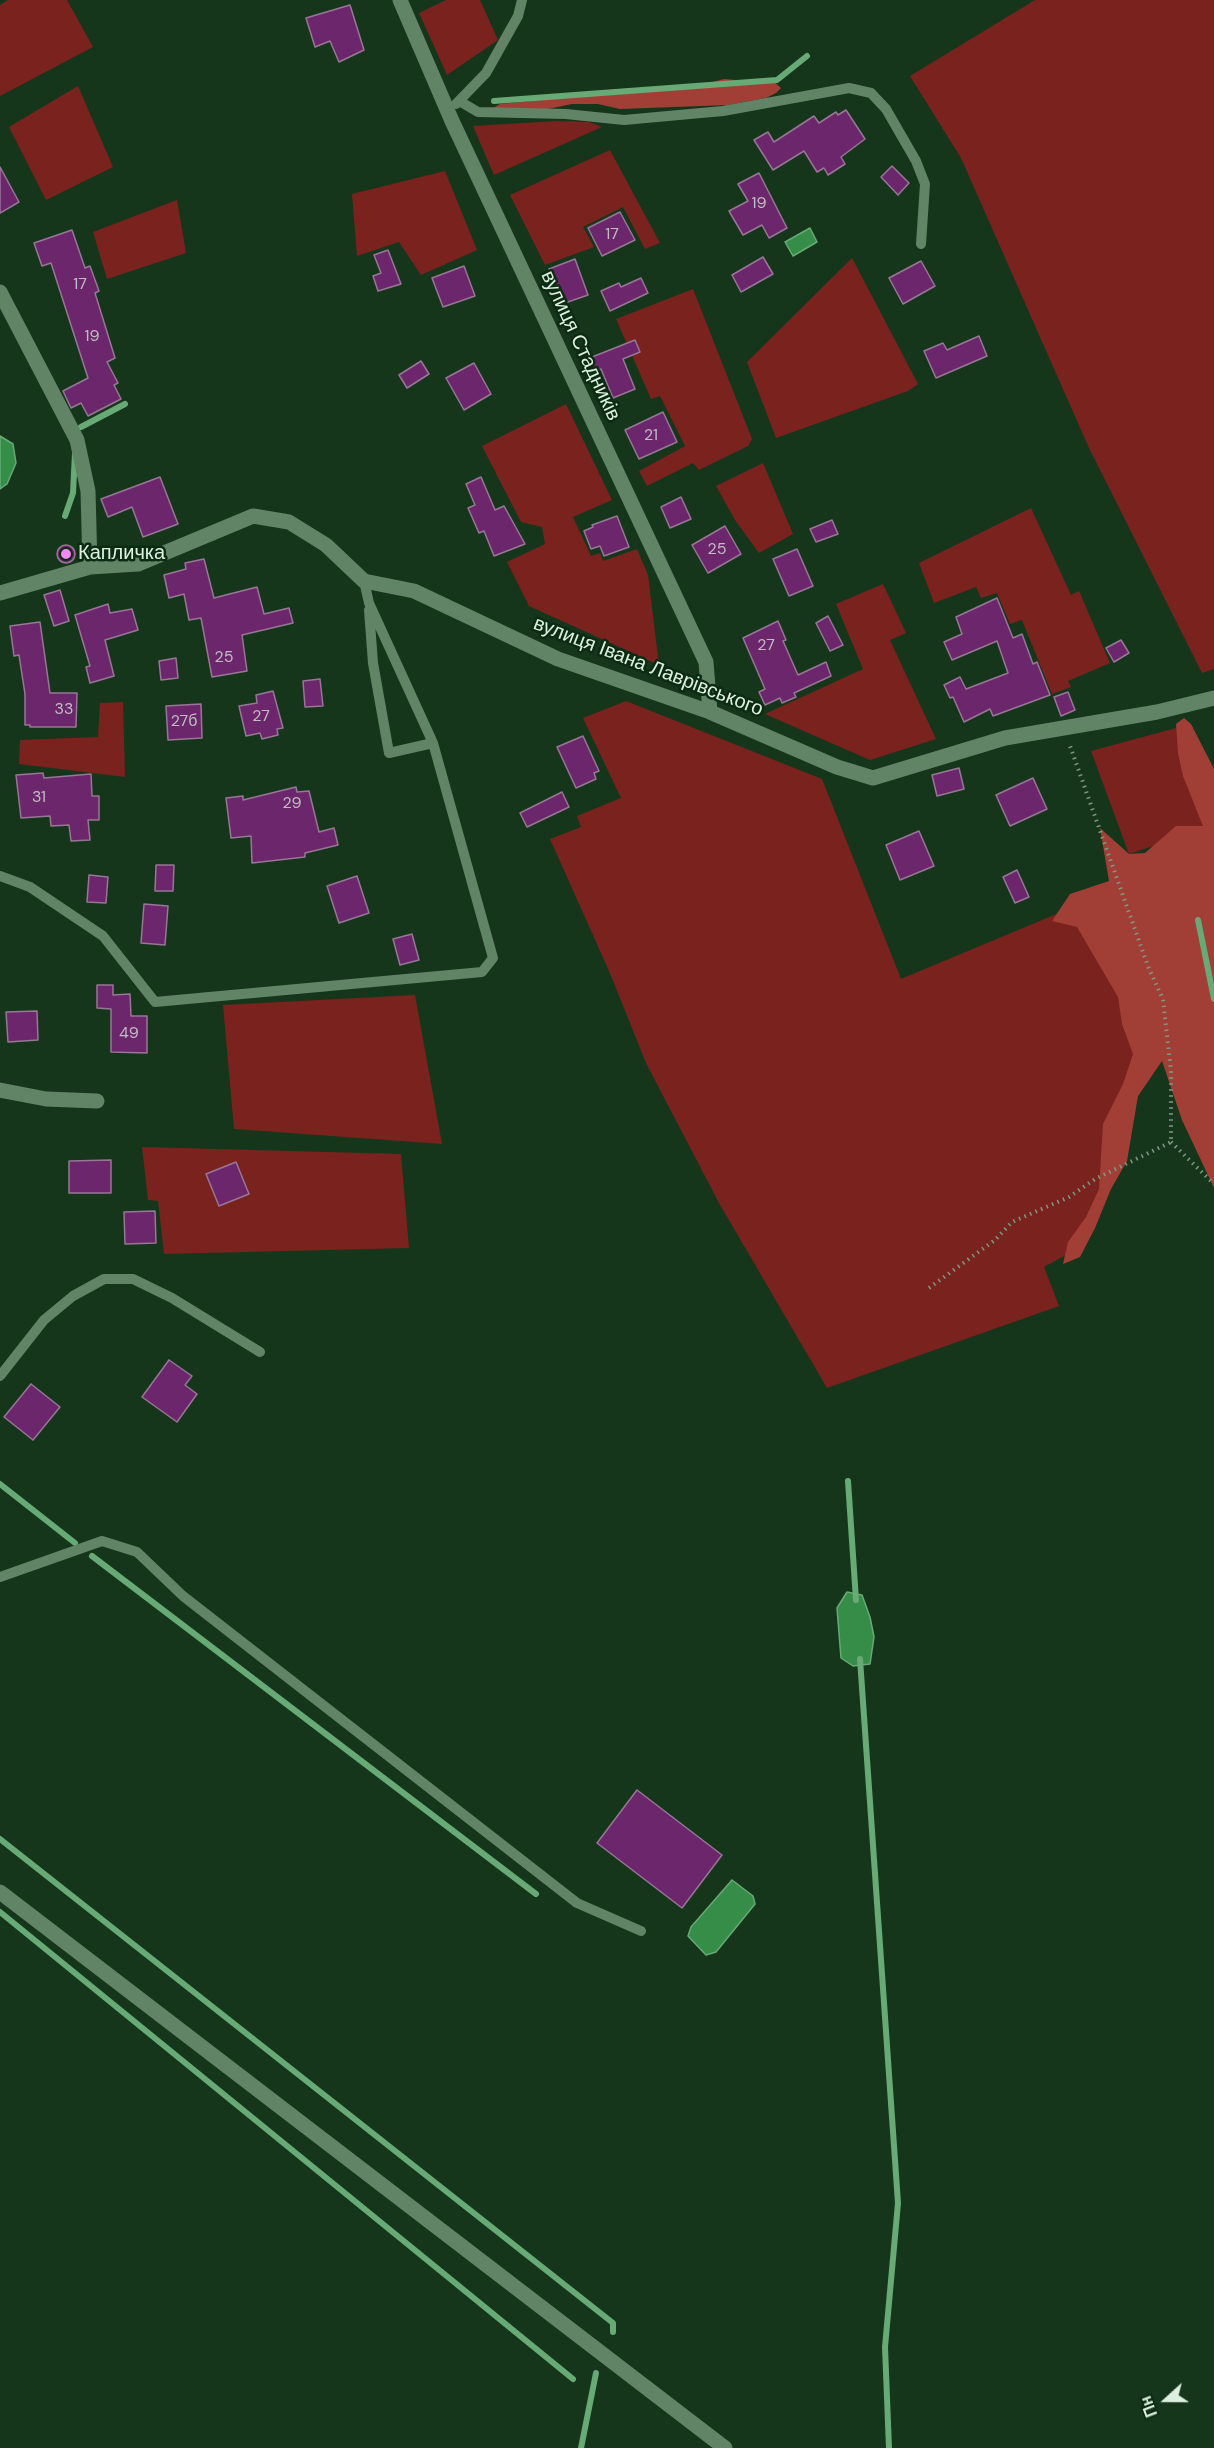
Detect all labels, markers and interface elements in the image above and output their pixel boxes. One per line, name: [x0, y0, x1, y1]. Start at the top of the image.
house number: 19: [751, 194, 767, 214]
house number: 17: [605, 225, 619, 245]
street label: вулиця Стадників: [535, 267, 625, 425]
house number: 17: [73, 275, 87, 295]
house number: 19: [84, 327, 100, 347]
house number: 21: [644, 426, 658, 446]
house number: 25: [708, 540, 726, 560]
place label: Капличка: [78, 542, 165, 566]
marker: Капличка: [59, 547, 73, 561]
street label: вулиця Івана Лаврівського: [530, 612, 766, 722]
house number: 27: [757, 636, 775, 656]
house number: 25: [215, 648, 233, 668]
house number: 33: [55, 700, 73, 720]
house number: 27: [252, 707, 270, 727]
house number: 27б: [171, 712, 197, 732]
house number: 31: [32, 788, 46, 808]
house number: 29: [282, 794, 302, 814]
house number: 49: [119, 1024, 139, 1044]
north arrow: [1136, 2370, 1196, 2430]
text: Пн: [1135, 2393, 1162, 2420]

